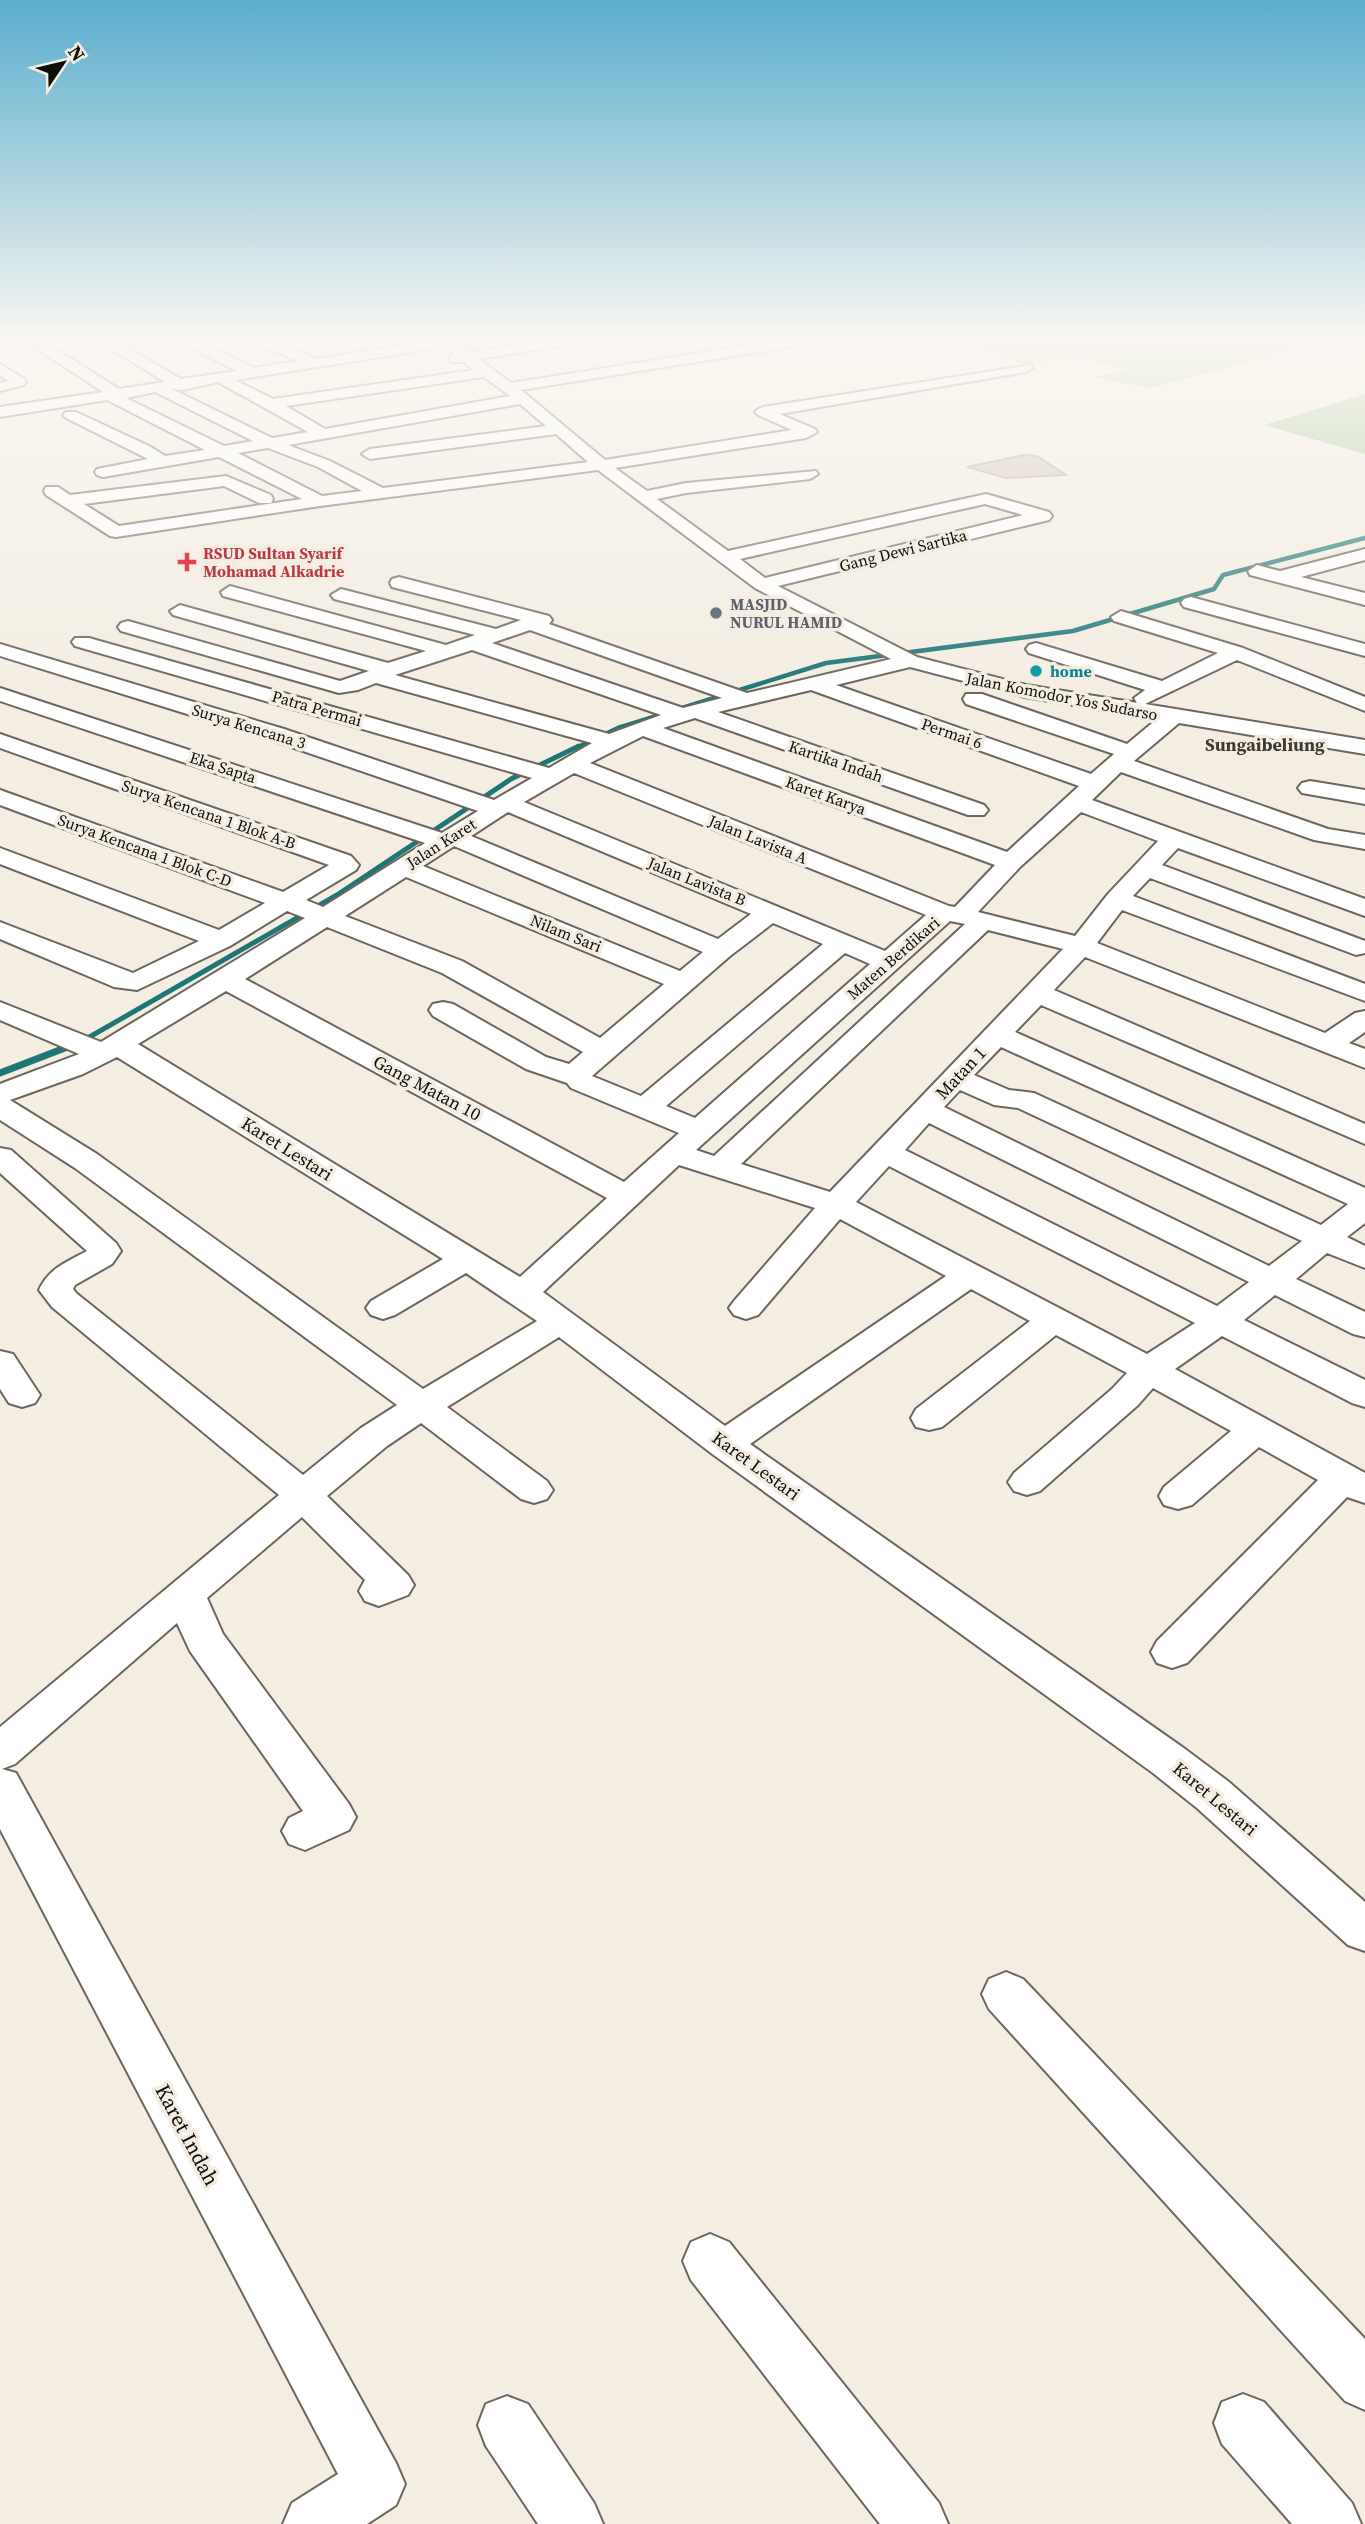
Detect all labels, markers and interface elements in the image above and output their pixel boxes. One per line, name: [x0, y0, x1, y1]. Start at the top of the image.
north arrow: [28, 28, 98, 98]
text: N: [62, 40, 92, 67]
street label: Gang Dewi Sartika: [837, 523, 970, 577]
place label: RSUD Sultan Syarif Mohamad Alkadrie: [203, 542, 345, 582]
marker: RSUD Sultan Syarif Mohamad Alkadrie: [177, 552, 197, 572]
place label: MASJID NURUL HAMID: [730, 593, 842, 633]
marker: MASJID NURUL HAMID: [708, 605, 724, 621]
place label: home: [1050, 660, 1092, 682]
marker: home: [1028, 663, 1044, 679]
street label: Jalan Komodor Yos Sudarso: [963, 666, 1160, 725]
street label: Patra Permai: [269, 685, 365, 731]
street label: Surya Kencana 3: [189, 698, 309, 754]
street label: Permai 6: [919, 712, 985, 754]
district label: Sungaibeliung: [1205, 732, 1325, 757]
street label: Kartika Indah: [786, 735, 887, 788]
street label: Eka Sapta: [187, 746, 260, 788]
street label: Karet Karya: [783, 770, 870, 820]
street label: Surya Kencana 1 Blok A-B: [119, 774, 299, 854]
street label: Surya Kencana 1 Blok C-D: [55, 808, 235, 892]
street label: Jalan Lavista A: [704, 809, 811, 869]
street label: Jalan Karet: [401, 812, 481, 874]
street label: Jalan Lavista B: [644, 851, 749, 911]
street label: Nilam Sari: [527, 909, 605, 957]
street label: Maten Berdikari: [842, 911, 944, 1004]
street label: Matan 1: [930, 1041, 992, 1105]
street label: Gang Matan 10: [369, 1049, 486, 1126]
street label: Karet Lestari: [237, 1111, 338, 1187]
street label: Karet Lestari: [707, 1425, 805, 1506]
street label: Karet Lestari: [1168, 1756, 1263, 1841]
street label: Karet Indah: [149, 2079, 226, 2191]

